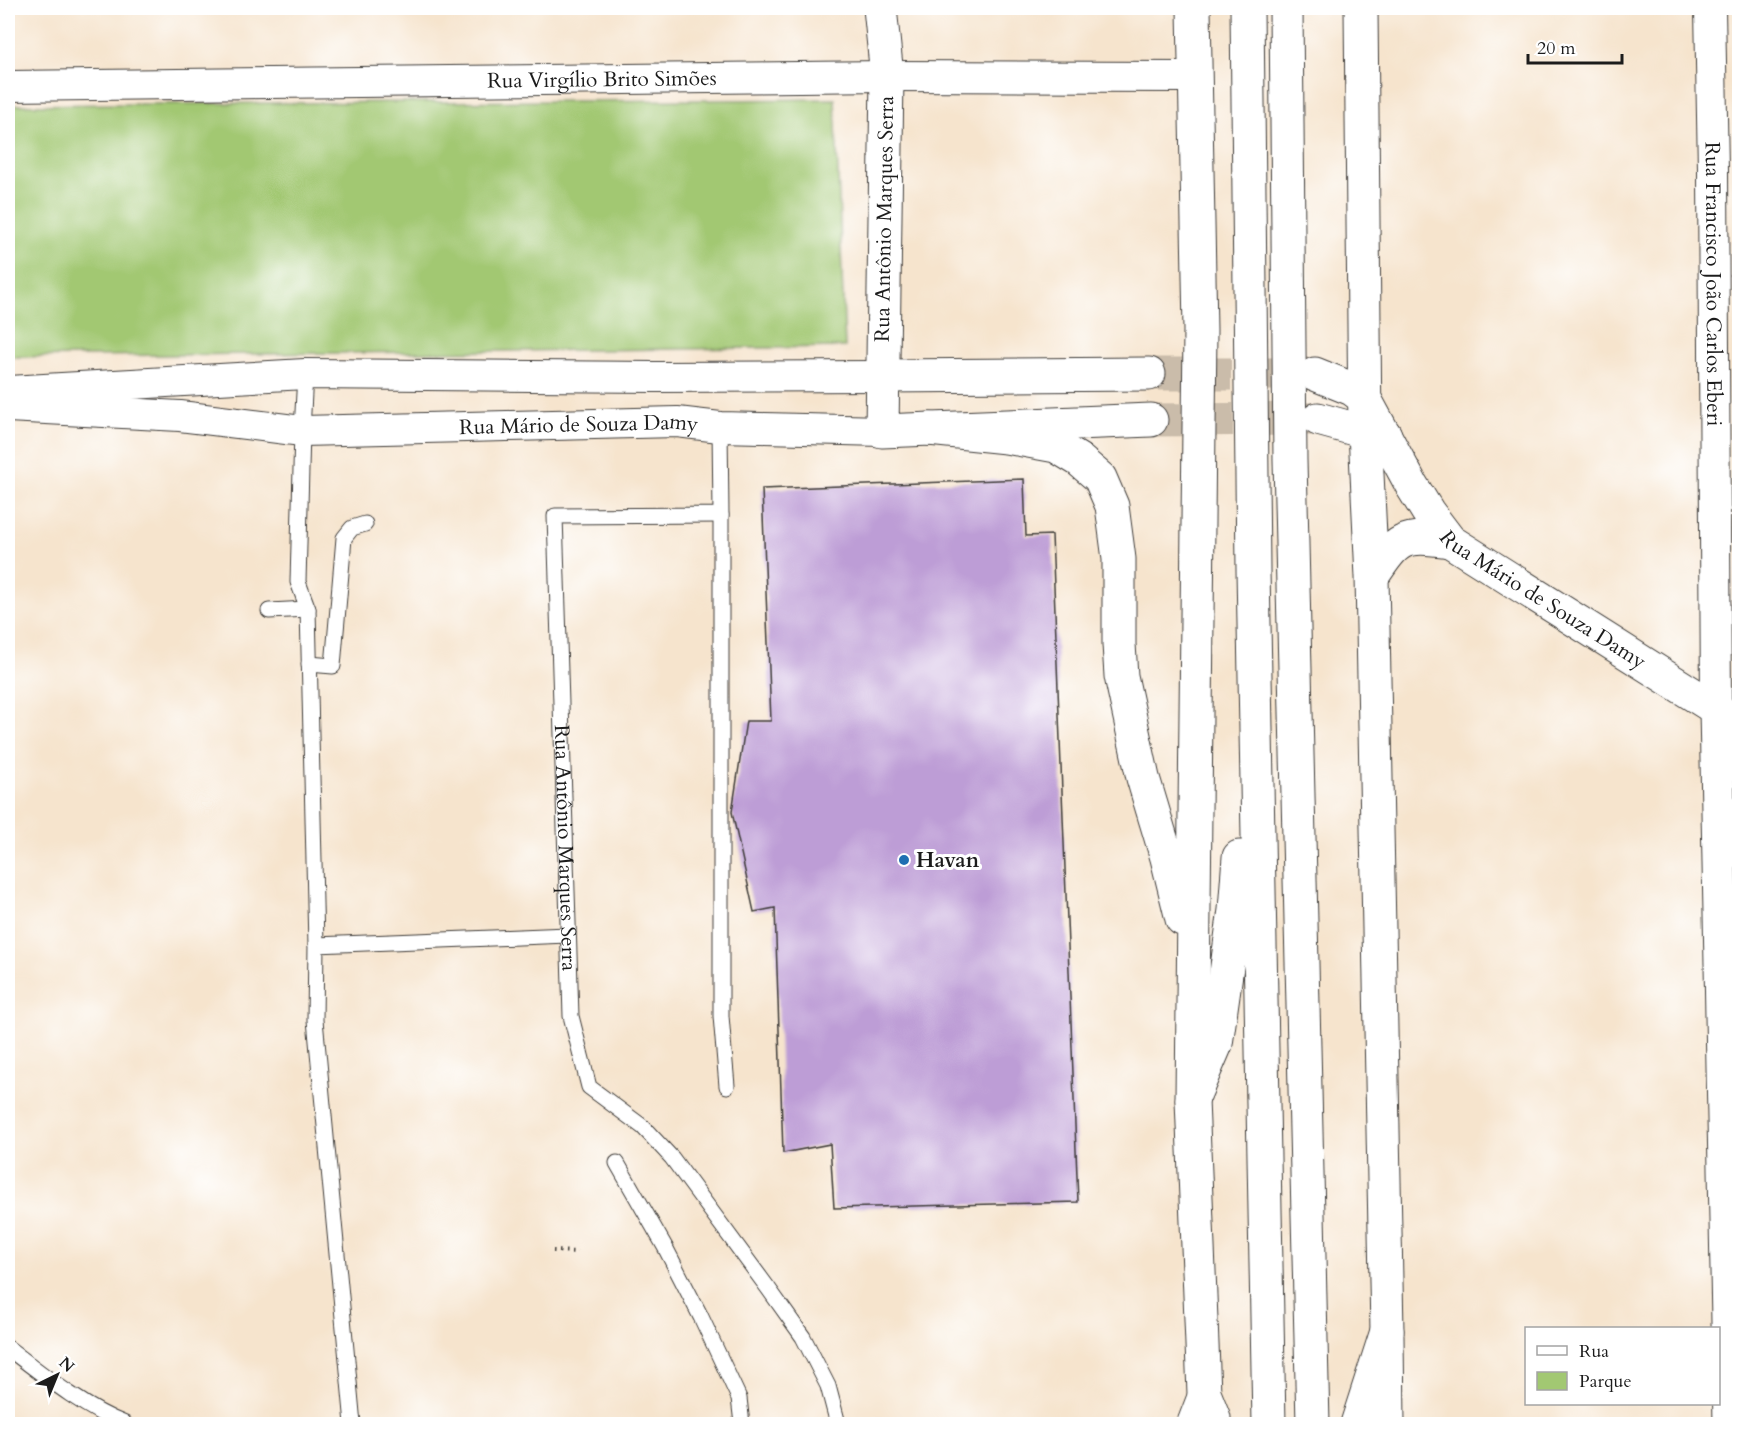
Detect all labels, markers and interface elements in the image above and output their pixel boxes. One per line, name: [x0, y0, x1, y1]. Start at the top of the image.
scale bar: [1528, 27, 1622, 65]
text: 20 m: [1537, 36, 1576, 61]
street label: Rua Virgílio Brito Simões: [487, 64, 717, 96]
street label: Rua Antônio Marques Serra: [868, 96, 901, 342]
street label: Rua Francisco João Carlos Eberi: [1697, 141, 1728, 427]
street label: Rua Mário de Souza Damy: [459, 407, 700, 442]
street label: Rua Mário de Souza Damy: [1432, 525, 1652, 676]
street label: Rua Antônio Marques Serra: [547, 724, 584, 972]
place label: Havan: [916, 846, 980, 875]
marker: Havan: [897, 853, 911, 867]
legend: [1525, 1327, 1720, 1405]
text: Rua: [1579, 1339, 1609, 1364]
north arrow: [27, 1345, 87, 1405]
text: N: [54, 1352, 79, 1378]
text: Parque: [1579, 1369, 1632, 1394]

